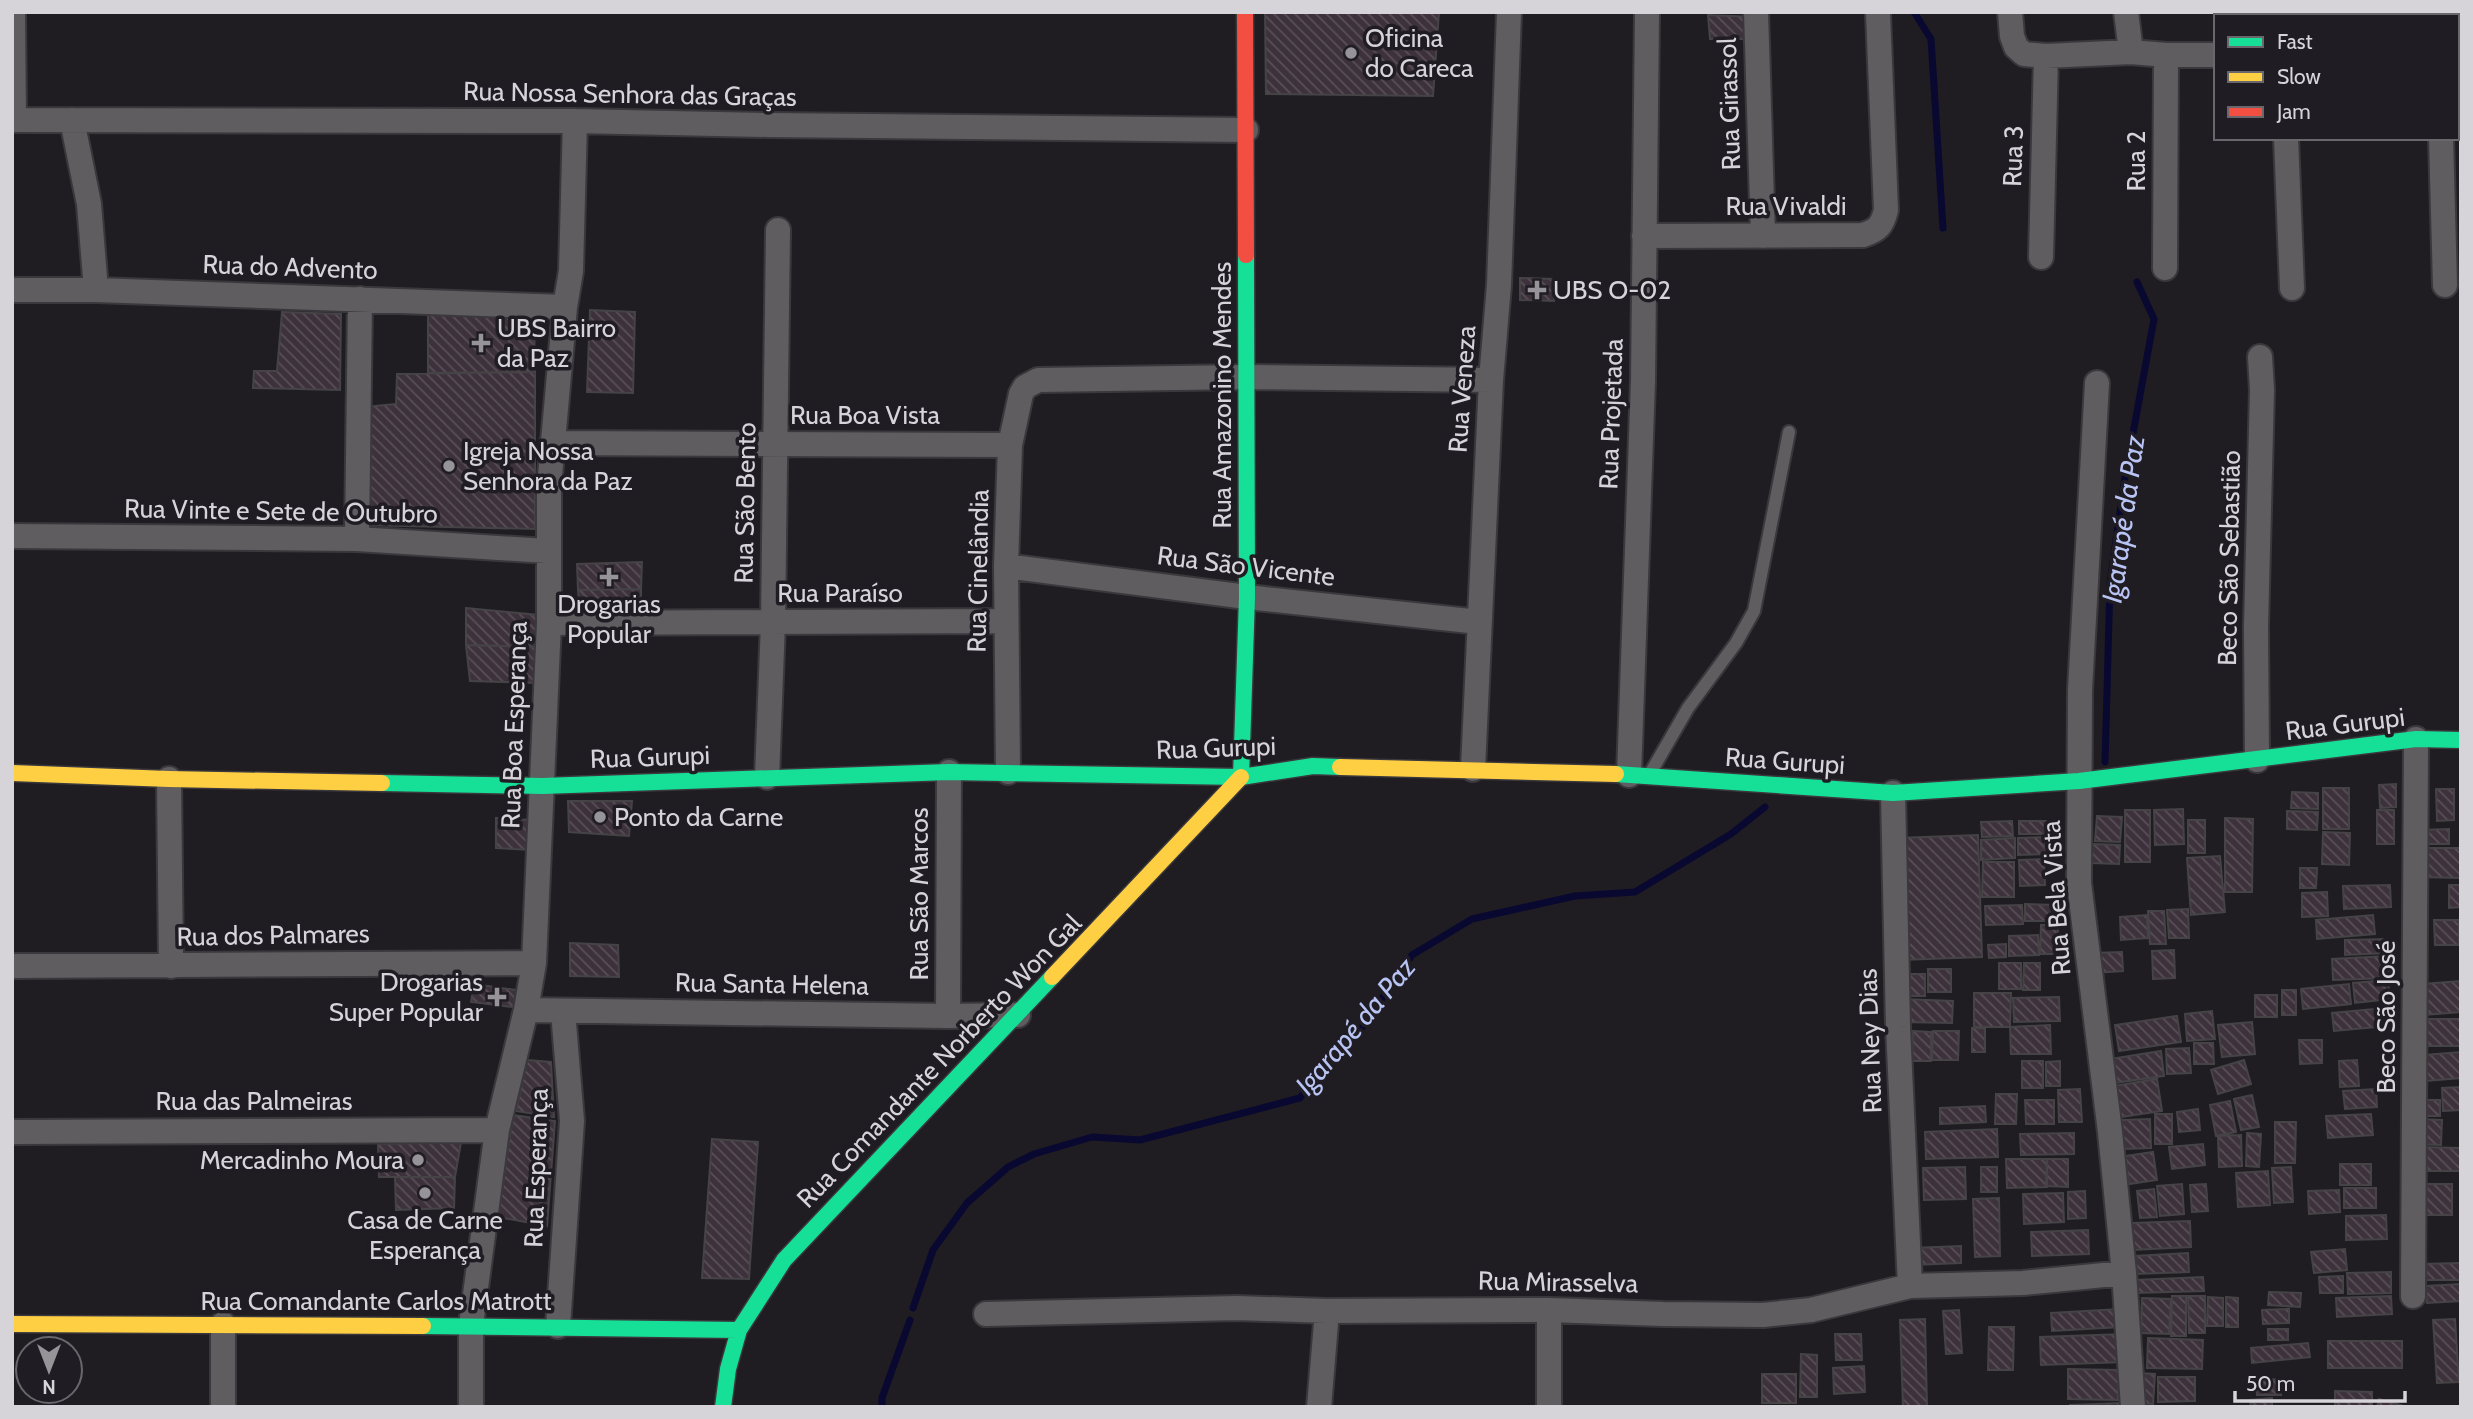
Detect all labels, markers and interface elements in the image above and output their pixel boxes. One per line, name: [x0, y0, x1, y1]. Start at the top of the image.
legend: [2214, 14, 2459, 140]
place label: Oficina do Careca: [1365, 22, 1474, 84]
text: Fast: [2277, 29, 2313, 54]
street label: Rua Girassol: [1711, 37, 1747, 171]
marker: Oficina do Careca: [1343, 45, 1359, 61]
text: Slow: [2277, 64, 2321, 89]
street label: Rua Nossa Senhora das Graças: [463, 75, 797, 113]
text: Jam: [2276, 99, 2311, 124]
street label: Rua 3: [1996, 125, 2030, 187]
street label: Rua 2: [2120, 131, 2152, 191]
street label: Rua Vivaldi: [1726, 190, 1846, 222]
street label: Rua do Advento: [202, 248, 378, 286]
street label: Rua Amazonino Mendes: [1206, 261, 1238, 528]
place label: UBS O-02: [1553, 274, 1671, 306]
marker: UBS O-02: [1527, 280, 1547, 300]
place label: UBS Bairro da Paz: [497, 312, 616, 374]
street label: Rua Veneza: [1442, 324, 1482, 454]
marker: UBS Bairro da Paz: [471, 333, 491, 353]
street label: Rua Projetada: [1592, 337, 1630, 490]
street label: Rua Boa Vista: [790, 399, 941, 431]
street label: Rua São Bento: [728, 422, 762, 584]
water label: Igarapé da Paz: [2094, 432, 2152, 605]
place label: Igreja Nossa Senhora da Paz: [463, 435, 633, 497]
street label: Beco São Sebastião: [2211, 450, 2247, 666]
marker: Igreja Nossa Senhora da Paz: [441, 458, 457, 474]
street label: Rua Cinelândia: [961, 489, 995, 653]
street label: Rua Vinte e Sete de Outubro: [124, 492, 438, 530]
street label: Rua São Vicente: [1155, 539, 1337, 593]
marker: Drogarias Popular: [601, 569, 617, 585]
street label: Rua Paraíso: [777, 577, 903, 609]
place label: Drogarias Popular: [557, 588, 661, 650]
street label: Rua Boa Esperança: [494, 620, 534, 829]
street label: Rua Gurupi: [2283, 701, 2407, 747]
street label: Rua Gurupi: [1155, 730, 1277, 766]
street label: Rua Gurupi: [589, 739, 711, 775]
street label: Rua Gurupi: [1724, 741, 1846, 781]
place label: Ponto da Carne: [614, 801, 783, 833]
street label: Rua São Marcos: [903, 807, 935, 981]
marker: Ponto da Carne: [592, 809, 608, 825]
street label: Rua Bela Vista: [2035, 819, 2077, 977]
street label: Rua Comandante Norberto Won Gal: [790, 908, 1088, 1214]
street label: Rua dos Palmares: [176, 917, 370, 953]
street label: Beco São José: [2370, 940, 2402, 1094]
water label: Igarapé da Paz: [1288, 950, 1423, 1102]
place label: Drogarias Super Popular: [329, 966, 484, 1028]
street label: Rua Santa Helena: [675, 966, 870, 1002]
street label: Rua Ney Dias: [1851, 968, 1889, 1114]
marker: Drogarias Super Popular: [489, 989, 505, 1005]
street label: Rua das Palmeiras: [156, 1085, 353, 1117]
street label: Rua Esperança: [517, 1087, 555, 1248]
place label: Mercadinho Moura: [200, 1144, 405, 1176]
marker: Mercadinho Moura: [410, 1152, 426, 1168]
marker: Casa de Carne Esperança: [417, 1185, 433, 1201]
place label: Casa de Carne Esperança: [347, 1204, 503, 1266]
street label: Rua Mirasselva: [1478, 1265, 1639, 1299]
street label: Rua Comandante Carlos Matrott: [200, 1285, 552, 1317]
north arrow: [14, 1335, 84, 1405]
scale bar: [2235, 1360, 2405, 1404]
text: 50 m: [2246, 1371, 2295, 1396]
text: N: [42, 1375, 56, 1398]

